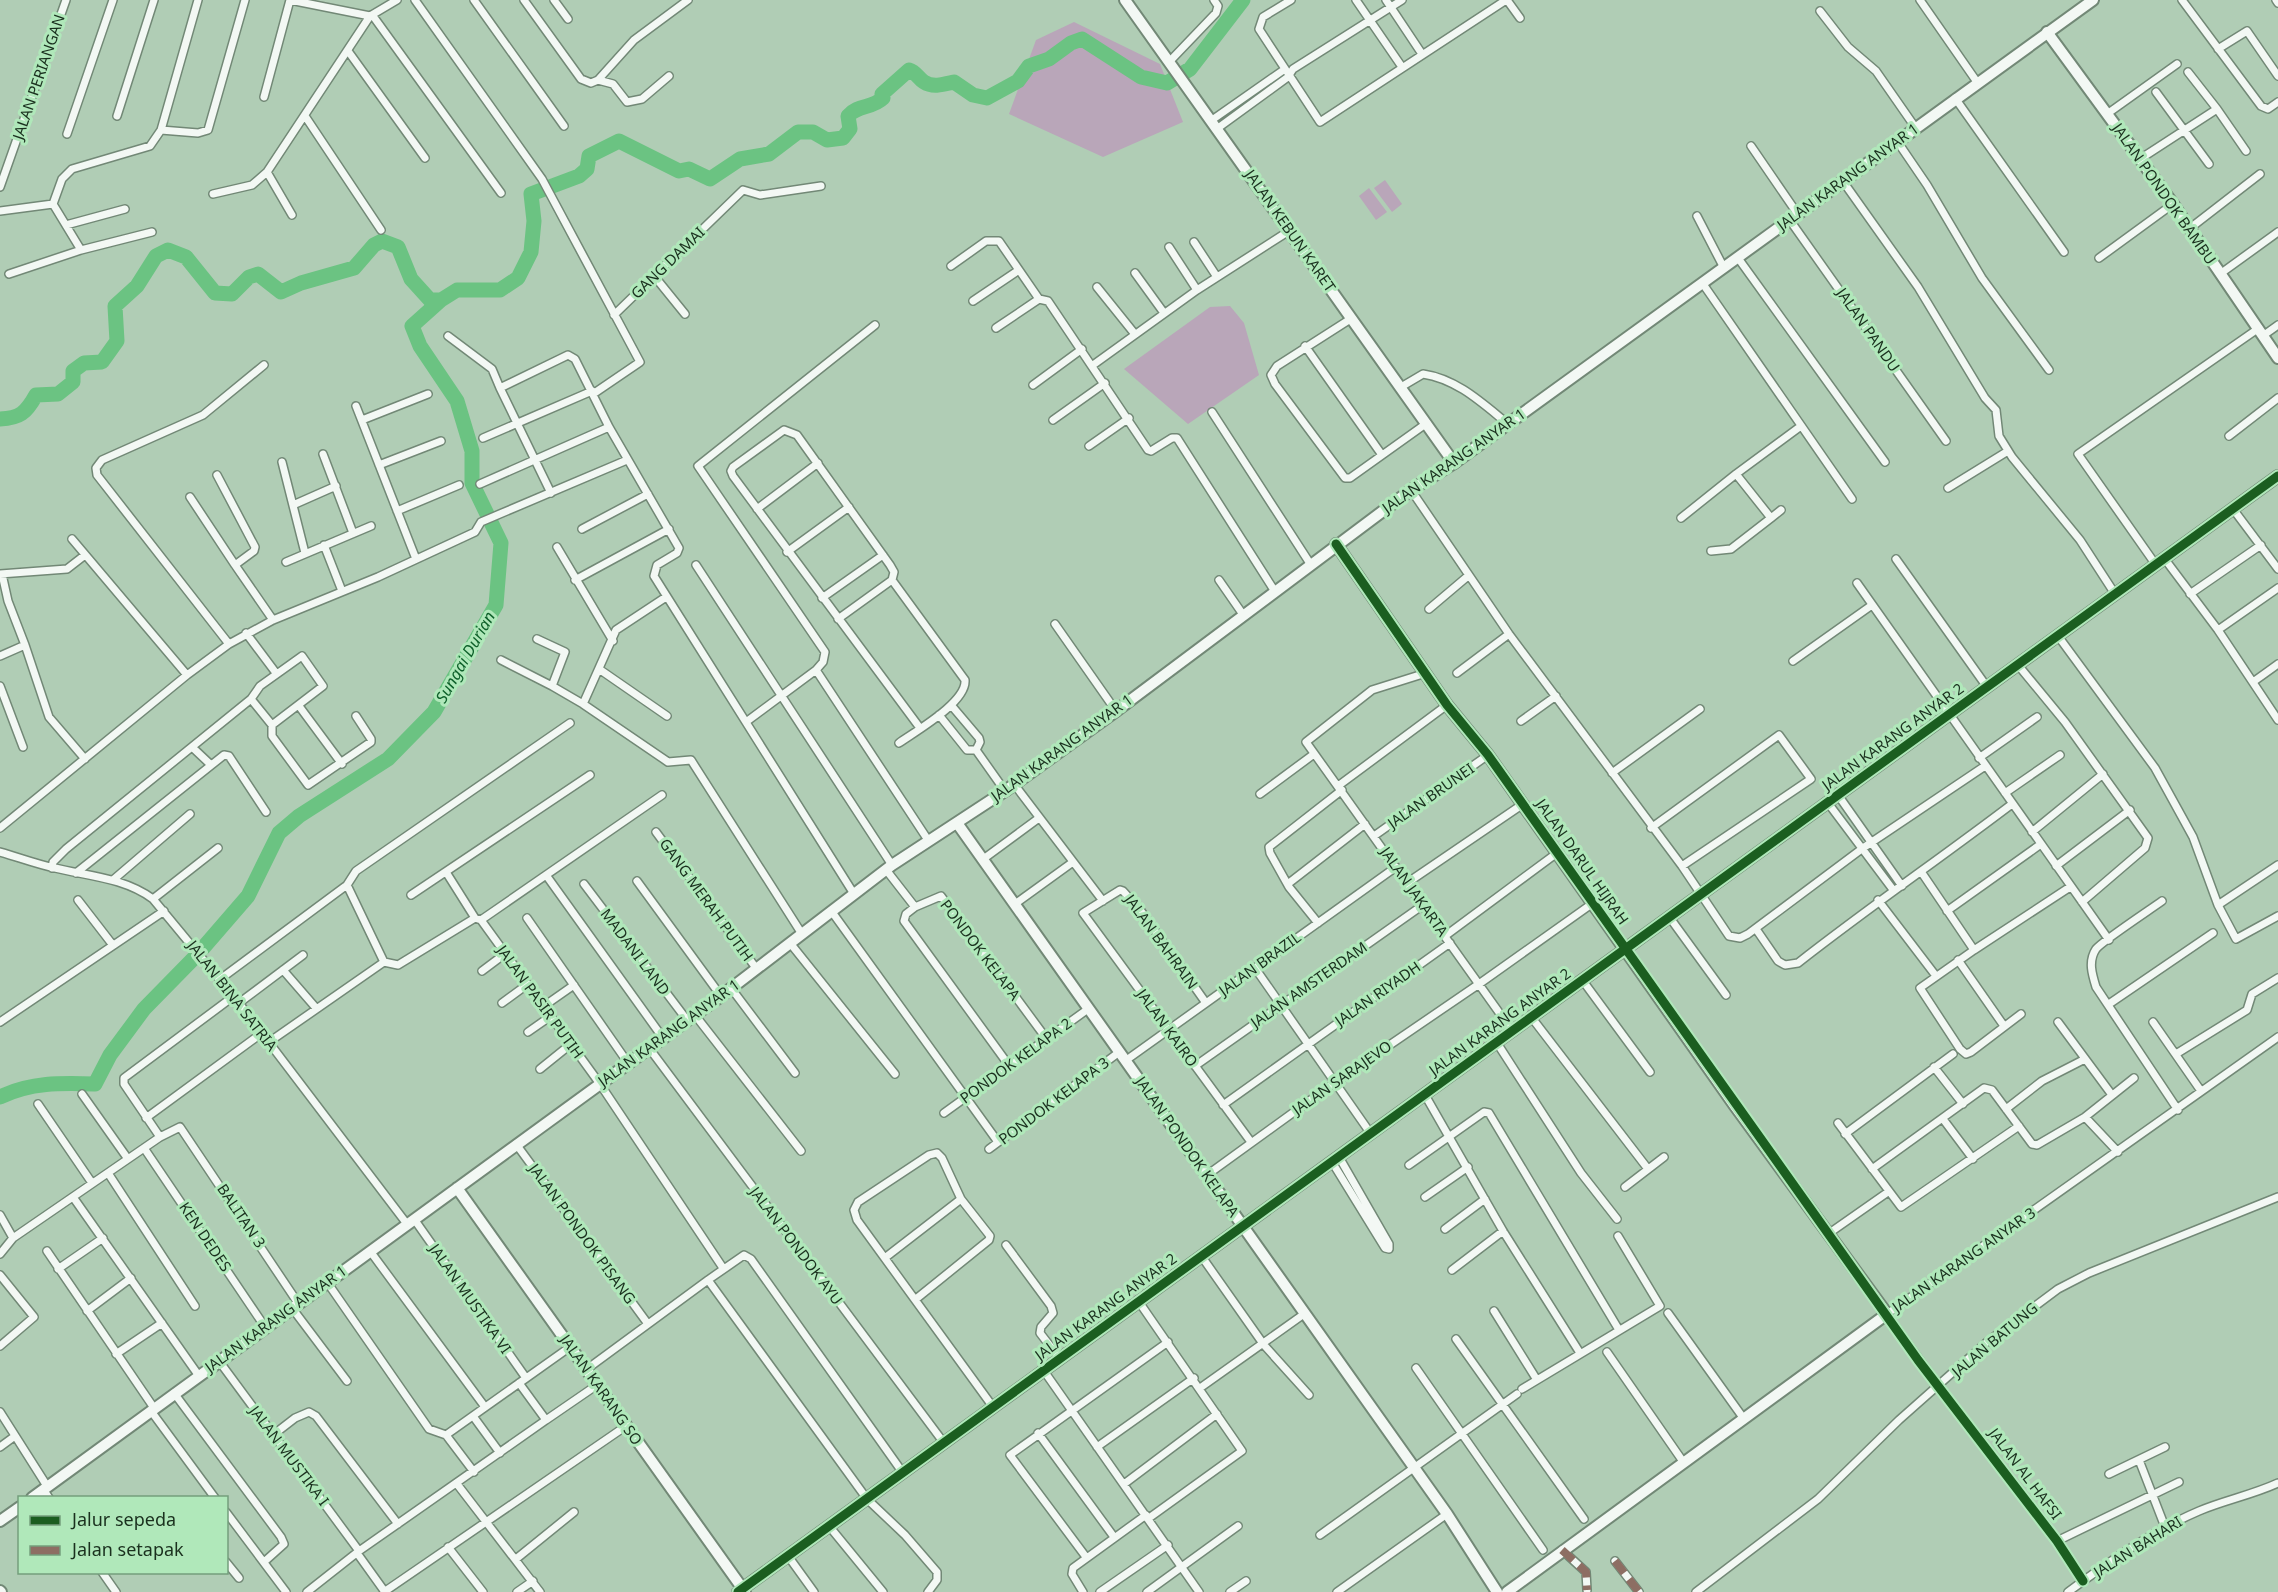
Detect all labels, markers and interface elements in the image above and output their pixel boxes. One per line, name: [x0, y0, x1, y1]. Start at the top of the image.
street label: JALAN PERIANGAN: [7, 11, 69, 144]
street label: JALAN PONDOK BAMBU: [2107, 117, 2221, 268]
street label: JALAN KARANG ANYAR 1: [1771, 118, 1922, 236]
street label: JALAN KEBUN KARET: [1240, 164, 1341, 296]
street label: GANG DAMAI: [626, 222, 709, 303]
street label: JALAN PANDU: [1831, 282, 1905, 375]
street label: JALAN KARANG ANYAR 1: [1376, 403, 1529, 518]
water label: Sungai Durian: [430, 607, 500, 707]
street label: JALAN KARANG ANYAR 2: [1816, 678, 1967, 796]
street label: JALAN KARANG ANYAR 1: [985, 689, 1136, 807]
street label: JALAN BRUNEI: [1382, 758, 1478, 834]
street label: JALAN DARUL HIJRAH: [1531, 793, 1634, 928]
street label: GANG MERAH PUTIH: [655, 834, 758, 965]
street label: JALAN JAKARTA: [1375, 841, 1453, 941]
street label: JALAN BAHRAIN: [1120, 888, 1203, 993]
street label: PONDOK KELAPA: [936, 895, 1025, 1004]
street label: MADANI LAND: [597, 904, 675, 999]
street label: JALAN BRAZIL: [1213, 927, 1304, 1001]
street label: JALAN BINA SATRIA: [182, 934, 283, 1055]
street label: JALAN AMSTERDAM: [1245, 936, 1371, 1033]
street label: JALAN PASIR PUTIH: [492, 939, 589, 1062]
street label: JALAN RIYADH: [1329, 956, 1424, 1031]
street label: JALAN KARANG ANYAR 2: [1423, 963, 1574, 1081]
street label: JALAN KARANG ANYAR 1: [592, 974, 743, 1092]
street label: JALAN KAIRO: [1132, 983, 1203, 1070]
street label: PONDOK KELAPA 2: [956, 1013, 1075, 1108]
street label: JALAN SARAJEVO: [1286, 1035, 1395, 1120]
street label: PONDOK KELAPA 3: [994, 1052, 1113, 1148]
street label: JALAN PONDOK KELAPA: [1130, 1070, 1244, 1221]
street label: JALAN PONDOK PISANG: [524, 1158, 641, 1308]
street label: BALITAN 3: [213, 1180, 271, 1251]
street label: JALAN PONDOK AYU: [745, 1181, 848, 1308]
street label: KEN DEDES: [175, 1198, 236, 1275]
street label: JALAN KARANG ANYAR 3: [1886, 1202, 2039, 1317]
street label: JALAN MUSTIKA VI: [424, 1238, 516, 1357]
street label: JALAN KARANG ANYAR 2: [1029, 1248, 1180, 1366]
street label: JALAN KARANG ANYAR 1: [199, 1260, 350, 1378]
street label: JALAN BATUNG: [1946, 1297, 2042, 1382]
street label: JALAN KARANG SO: [555, 1329, 647, 1449]
street label: JALAN MUSTIKA I: [244, 1400, 334, 1510]
street label: JALAN AL HAFSI: [1984, 1422, 2067, 1523]
legend: [18, 1496, 228, 1574]
text: Jalur sepeda: [70, 1507, 176, 1531]
street label: JALAN BAHARI: [2088, 1511, 2186, 1582]
text: Jalan setapak: [70, 1537, 184, 1561]

